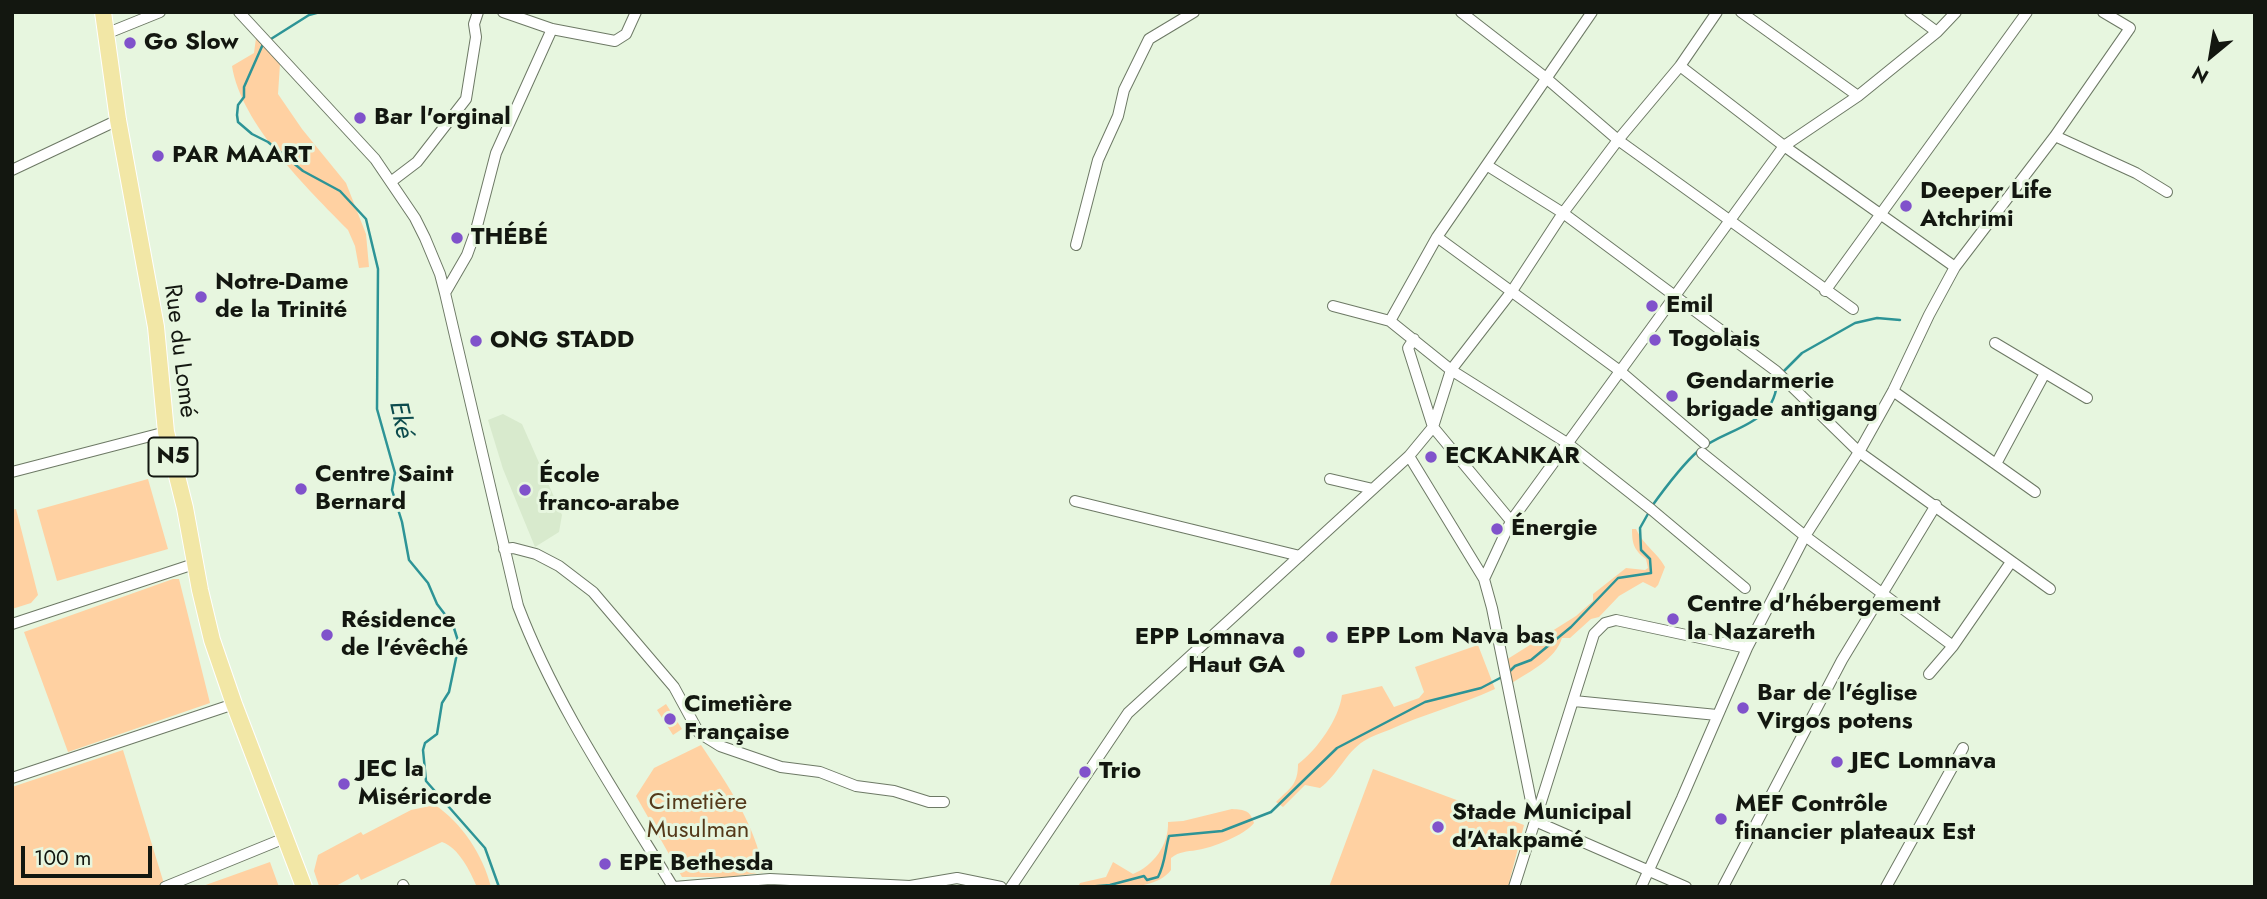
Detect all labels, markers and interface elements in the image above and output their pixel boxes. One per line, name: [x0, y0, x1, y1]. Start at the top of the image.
north arrow: [2176, 21, 2246, 91]
place label: Go Slow: [144, 29, 238, 57]
marker: Go Slow: [122, 35, 138, 51]
text: N: [2187, 59, 2214, 90]
place label: Bar l'orginal: [374, 104, 511, 132]
marker: Bar l'orginal: [352, 110, 368, 126]
place label: PAR MAART: [172, 142, 312, 170]
marker: PAR MAART: [150, 148, 166, 164]
place label: Deeper Life Atchrimi: [1920, 178, 2052, 234]
marker: Deeper Life Atchrimi: [1898, 198, 1914, 214]
place label: THÉBÉ: [471, 224, 548, 252]
marker: THÉBÉ: [449, 230, 465, 246]
place label: Notre-Dame de la Trinité: [215, 269, 348, 325]
street label: Rue du Lomé: [157, 283, 201, 419]
marker: Notre-Dame de la Trinité: [193, 289, 209, 305]
place label: Emil: [1666, 292, 1713, 320]
marker: Emil: [1644, 298, 1660, 314]
place label: Togolais: [1669, 326, 1760, 354]
place label: ONG STADD: [490, 327, 634, 355]
marker: Togolais: [1647, 332, 1663, 348]
marker: ONG STADD: [468, 333, 484, 349]
place label: Gendarmerie brigade antigang: [1686, 368, 1878, 424]
marker: Gendarmerie brigade antigang: [1664, 388, 1680, 404]
water label: Eké: [381, 398, 419, 442]
road number: N5: [148, 438, 198, 477]
place label: ECKANKAR: [1445, 443, 1580, 471]
marker: ECKANKAR: [1423, 449, 1439, 465]
place label: Centre Saint Bernard: [315, 461, 453, 517]
place label: École franco-arabe: [539, 462, 679, 518]
marker: Centre Saint Bernard: [293, 481, 309, 497]
marker: École franco-arabe: [517, 482, 533, 498]
place label: Énergie: [1511, 515, 1598, 543]
marker: Énergie: [1489, 521, 1505, 537]
place label: Centre d'hébergement la Nazareth: [1687, 591, 1940, 647]
place label: Résidence de l'évêché: [341, 607, 468, 663]
marker: Centre d'hébergement la Nazareth: [1665, 611, 1681, 627]
place label: EPP Lom Nava bas: [1346, 623, 1555, 651]
place label: EPP Lomnava Haut GA: [1135, 624, 1285, 680]
marker: Résidence de l'évêché: [319, 627, 335, 643]
marker: EPP Lom Nava bas: [1324, 629, 1340, 645]
marker: EPP Lomnava Haut GA: [1291, 644, 1307, 660]
place label: Bar de l'église Virgos potens: [1757, 680, 1918, 736]
place label: Cimetière Française: [684, 691, 792, 747]
marker: Bar de l'église Virgos potens: [1735, 700, 1751, 716]
marker: Cimetière Française: [662, 711, 678, 727]
place label: JEC Lomnava: [1851, 748, 1996, 776]
marker: JEC Lomnava: [1829, 754, 1845, 770]
place label: JEC la Miséricorde: [358, 756, 492, 812]
place label: Trio: [1099, 758, 1141, 786]
marker: Trio: [1077, 764, 1093, 780]
marker: JEC la Miséricorde: [336, 776, 352, 792]
park label: Cimetière Musulman: [647, 789, 749, 845]
place label: MEF Contrôle financier plateaux Est: [1735, 791, 1975, 847]
place label: Stade Municipal d'Atakpamé: [1452, 799, 1632, 855]
marker: MEF Contrôle financier plateaux Est: [1713, 811, 1729, 827]
marker: Stade Municipal d'Atakpamé: [1430, 819, 1446, 835]
scale bar: [24, 832, 156, 876]
text: 100 m: [34, 843, 91, 873]
place label: EPE Bethesda: [619, 850, 774, 878]
marker: EPE Bethesda: [597, 856, 613, 872]

